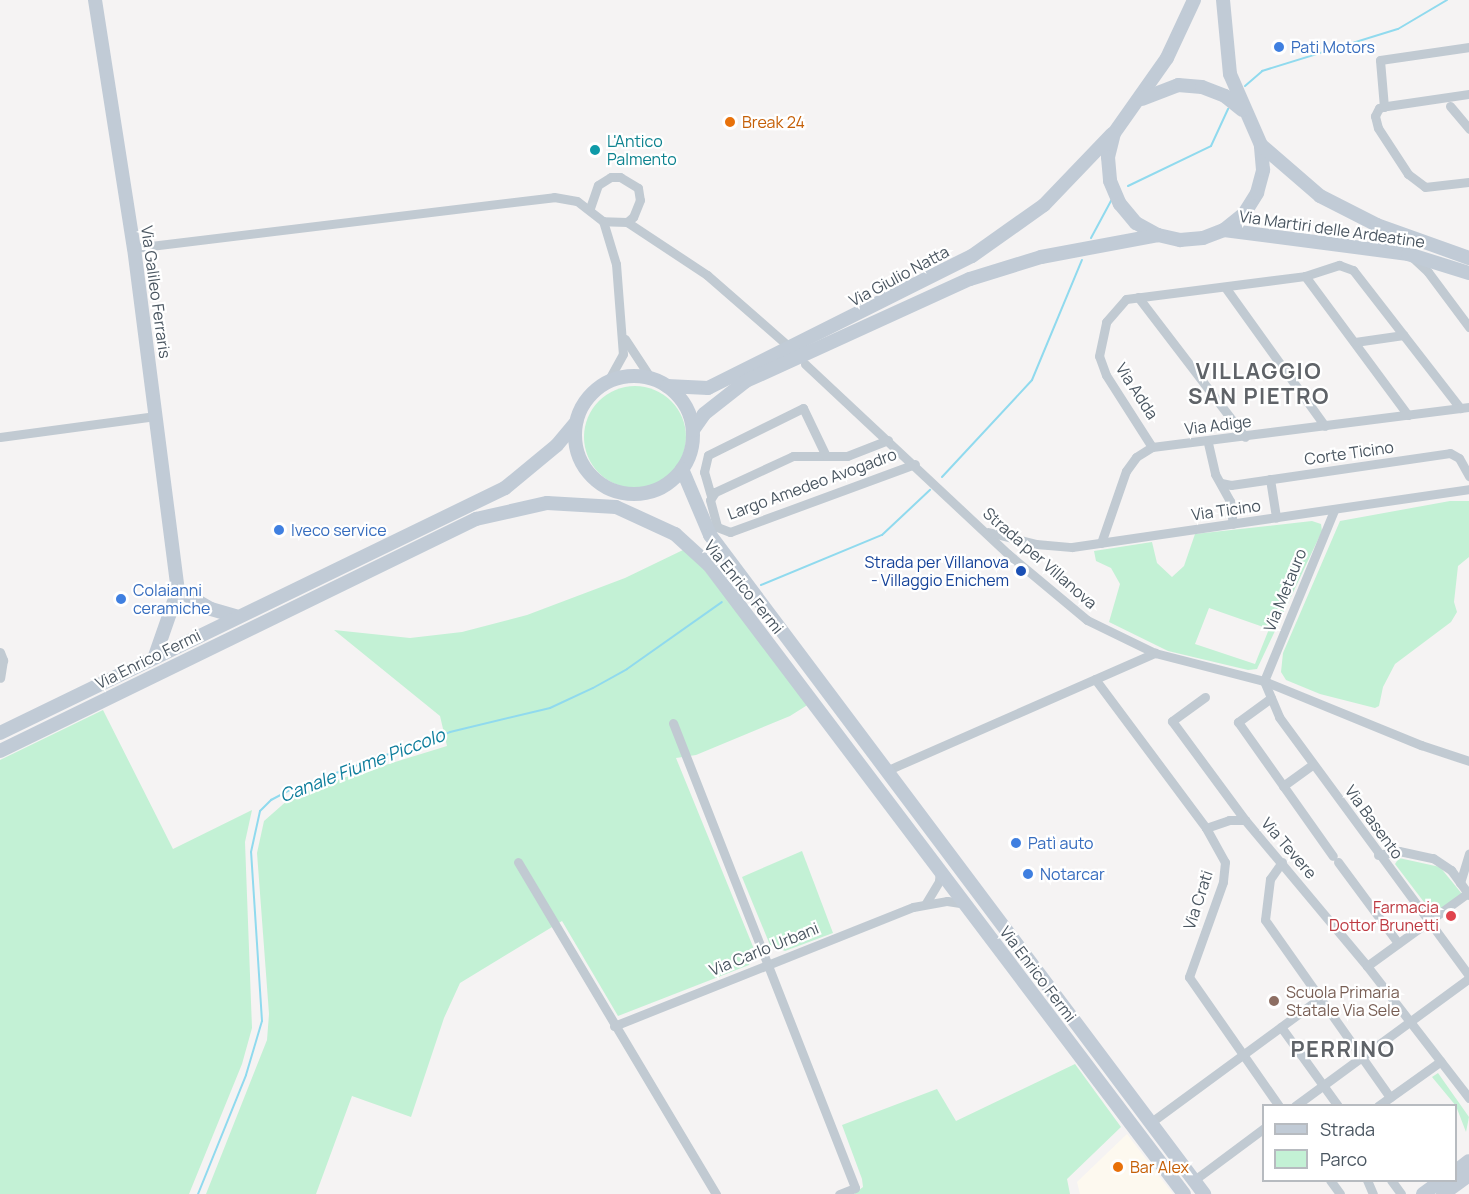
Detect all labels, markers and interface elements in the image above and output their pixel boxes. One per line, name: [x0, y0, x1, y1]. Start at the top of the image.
place label: Pati Motors: [1291, 37, 1375, 57]
marker: Pati Motors: [1272, 40, 1286, 54]
place label: Break 24: [742, 112, 805, 132]
marker: Break 24: [723, 115, 737, 129]
place label: L'Antico Palmento: [607, 131, 677, 169]
marker: L'Antico Palmento: [588, 143, 602, 157]
street label: Via Martiri delle Ardeatine: [1238, 206, 1426, 252]
street label: Via Galileo Ferraris: [137, 224, 175, 360]
street label: Via Giulio Natta: [846, 242, 952, 310]
district label: VILLAGGIO SAN PIETRO: [1188, 358, 1330, 410]
street label: Via Adda: [1112, 359, 1162, 423]
street label: Via Adige: [1183, 411, 1253, 439]
street label: Corte Ticino: [1303, 437, 1395, 469]
street label: Largo Amedeo Avogadro: [725, 444, 899, 524]
street label: Via Ticino: [1190, 496, 1262, 524]
street label: Strada per Villanova: [979, 503, 1101, 613]
place label: Iveco service: [291, 520, 387, 540]
marker: Iveco service: [272, 523, 286, 537]
street label: Via Enrico Fermi: [700, 536, 788, 638]
street label: Via Metauro: [1260, 546, 1310, 634]
place label: Strada per Villanova - Villaggio Enichem: [864, 552, 1009, 590]
marker: Strada per Villanova - Villaggio Enichem: [1014, 564, 1028, 578]
place label: Colaianni ceramiche: [133, 580, 210, 618]
marker: Colaianni ceramiche: [114, 592, 128, 606]
street label: Via Enrico Fermi: [92, 625, 204, 693]
water label: Canale Fiume Piccolo: [276, 724, 448, 806]
street label: Via Basento: [1341, 781, 1407, 863]
street label: Via Tevere: [1257, 814, 1321, 882]
place label: Patì auto: [1028, 833, 1093, 853]
marker: Patì auto: [1009, 836, 1023, 850]
place label: Notarcar: [1040, 864, 1105, 884]
marker: Notarcar: [1021, 867, 1035, 881]
street label: Via Crati: [1179, 868, 1217, 932]
place label: Farmacia Dottor Brunetti: [1329, 897, 1439, 935]
marker: Farmacia Dottor Brunetti: [1444, 909, 1458, 923]
street label: Via Carlo Urbani: [707, 918, 821, 980]
street label: Via Enrico Fermi: [996, 922, 1080, 1026]
place label: Scuola Primaria Statale Via Sele: [1286, 982, 1400, 1020]
marker: Scuola Primaria Statale Via Sele: [1267, 994, 1281, 1008]
district label: PERRINO: [1291, 1037, 1395, 1063]
legend: [1262, 1104, 1457, 1182]
text: Strada: [1320, 1117, 1375, 1141]
text: Parco: [1320, 1147, 1367, 1171]
place label: Bar Alex: [1130, 1157, 1189, 1177]
marker: Bar Alex: [1111, 1160, 1125, 1174]

